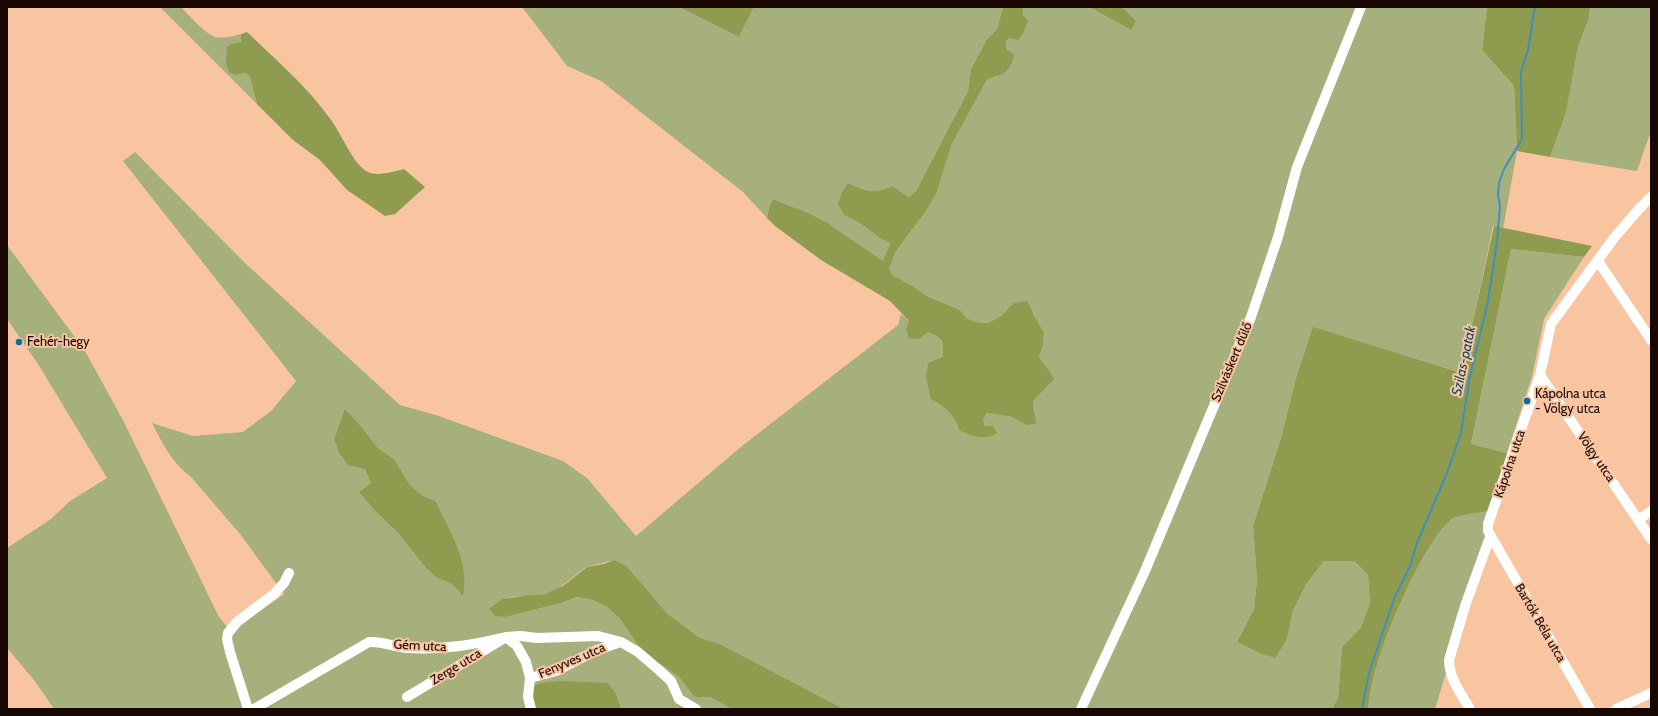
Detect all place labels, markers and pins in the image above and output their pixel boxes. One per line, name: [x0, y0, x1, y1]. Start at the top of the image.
place label: Fehér-hegy: [27, 334, 90, 350]
marker: Fehér-hegy: [14, 337, 24, 347]
place label: Kápolna utca - Völgy utca: [1535, 386, 1606, 417]
marker: Kápolna utca - Völgy utca: [1522, 396, 1532, 406]

